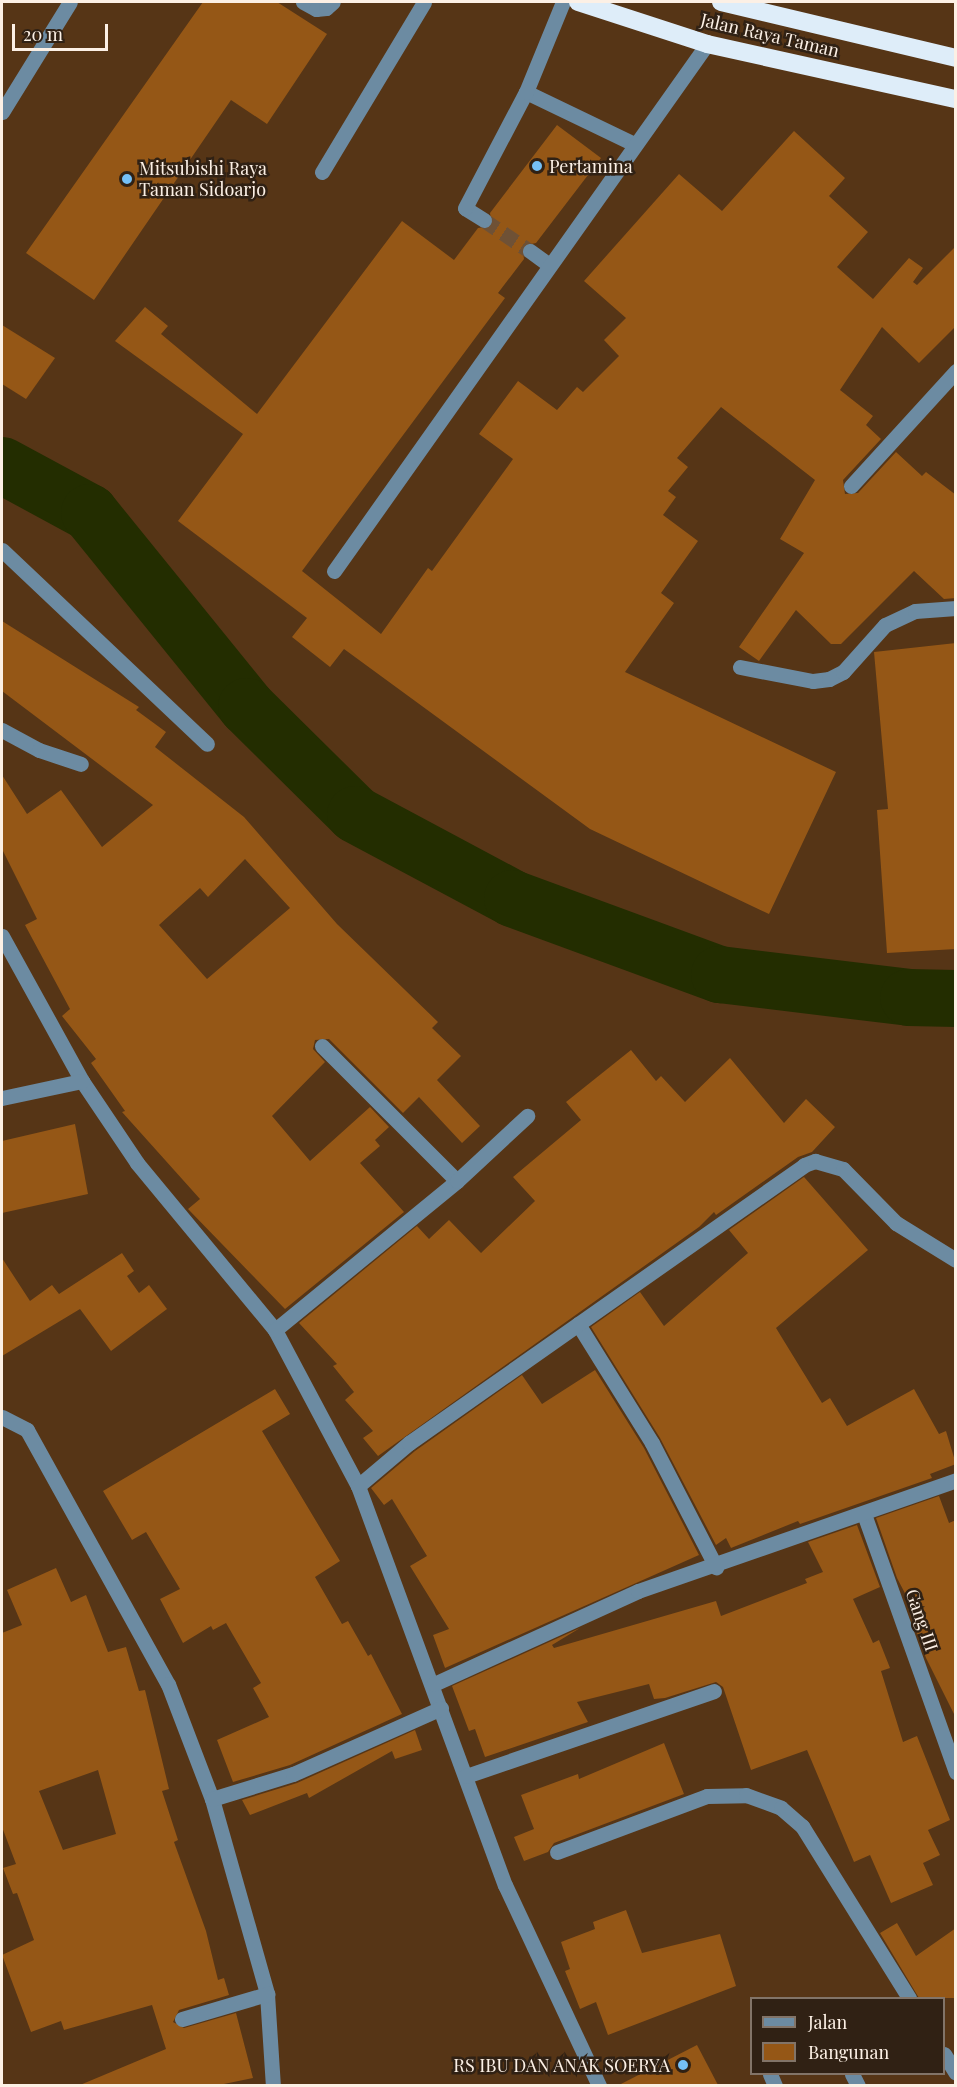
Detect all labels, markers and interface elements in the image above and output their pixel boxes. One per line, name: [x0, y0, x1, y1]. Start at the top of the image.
street label: Jalan Raya Taman: [698, 8, 842, 62]
scale bar: [15, 12, 111, 50]
text: 20 m: [23, 22, 63, 46]
place label: Pertamina: [549, 155, 633, 177]
place label: Mitsubishi Raya Taman Sidoarjo: [139, 158, 267, 201]
marker: Pertamina: [530, 159, 544, 173]
marker: Mitsubishi Raya Taman Sidoarjo: [120, 172, 134, 186]
street label: Gang III: [901, 1586, 943, 1654]
legend: [750, 1997, 945, 2075]
text: Jalan: [808, 2010, 847, 2034]
text: Bangunan: [808, 2040, 889, 2064]
place label: RS IBU DAN ANAK SOERYA: [453, 2054, 670, 2076]
marker: RS IBU DAN ANAK SOERYA: [674, 2056, 692, 2074]

